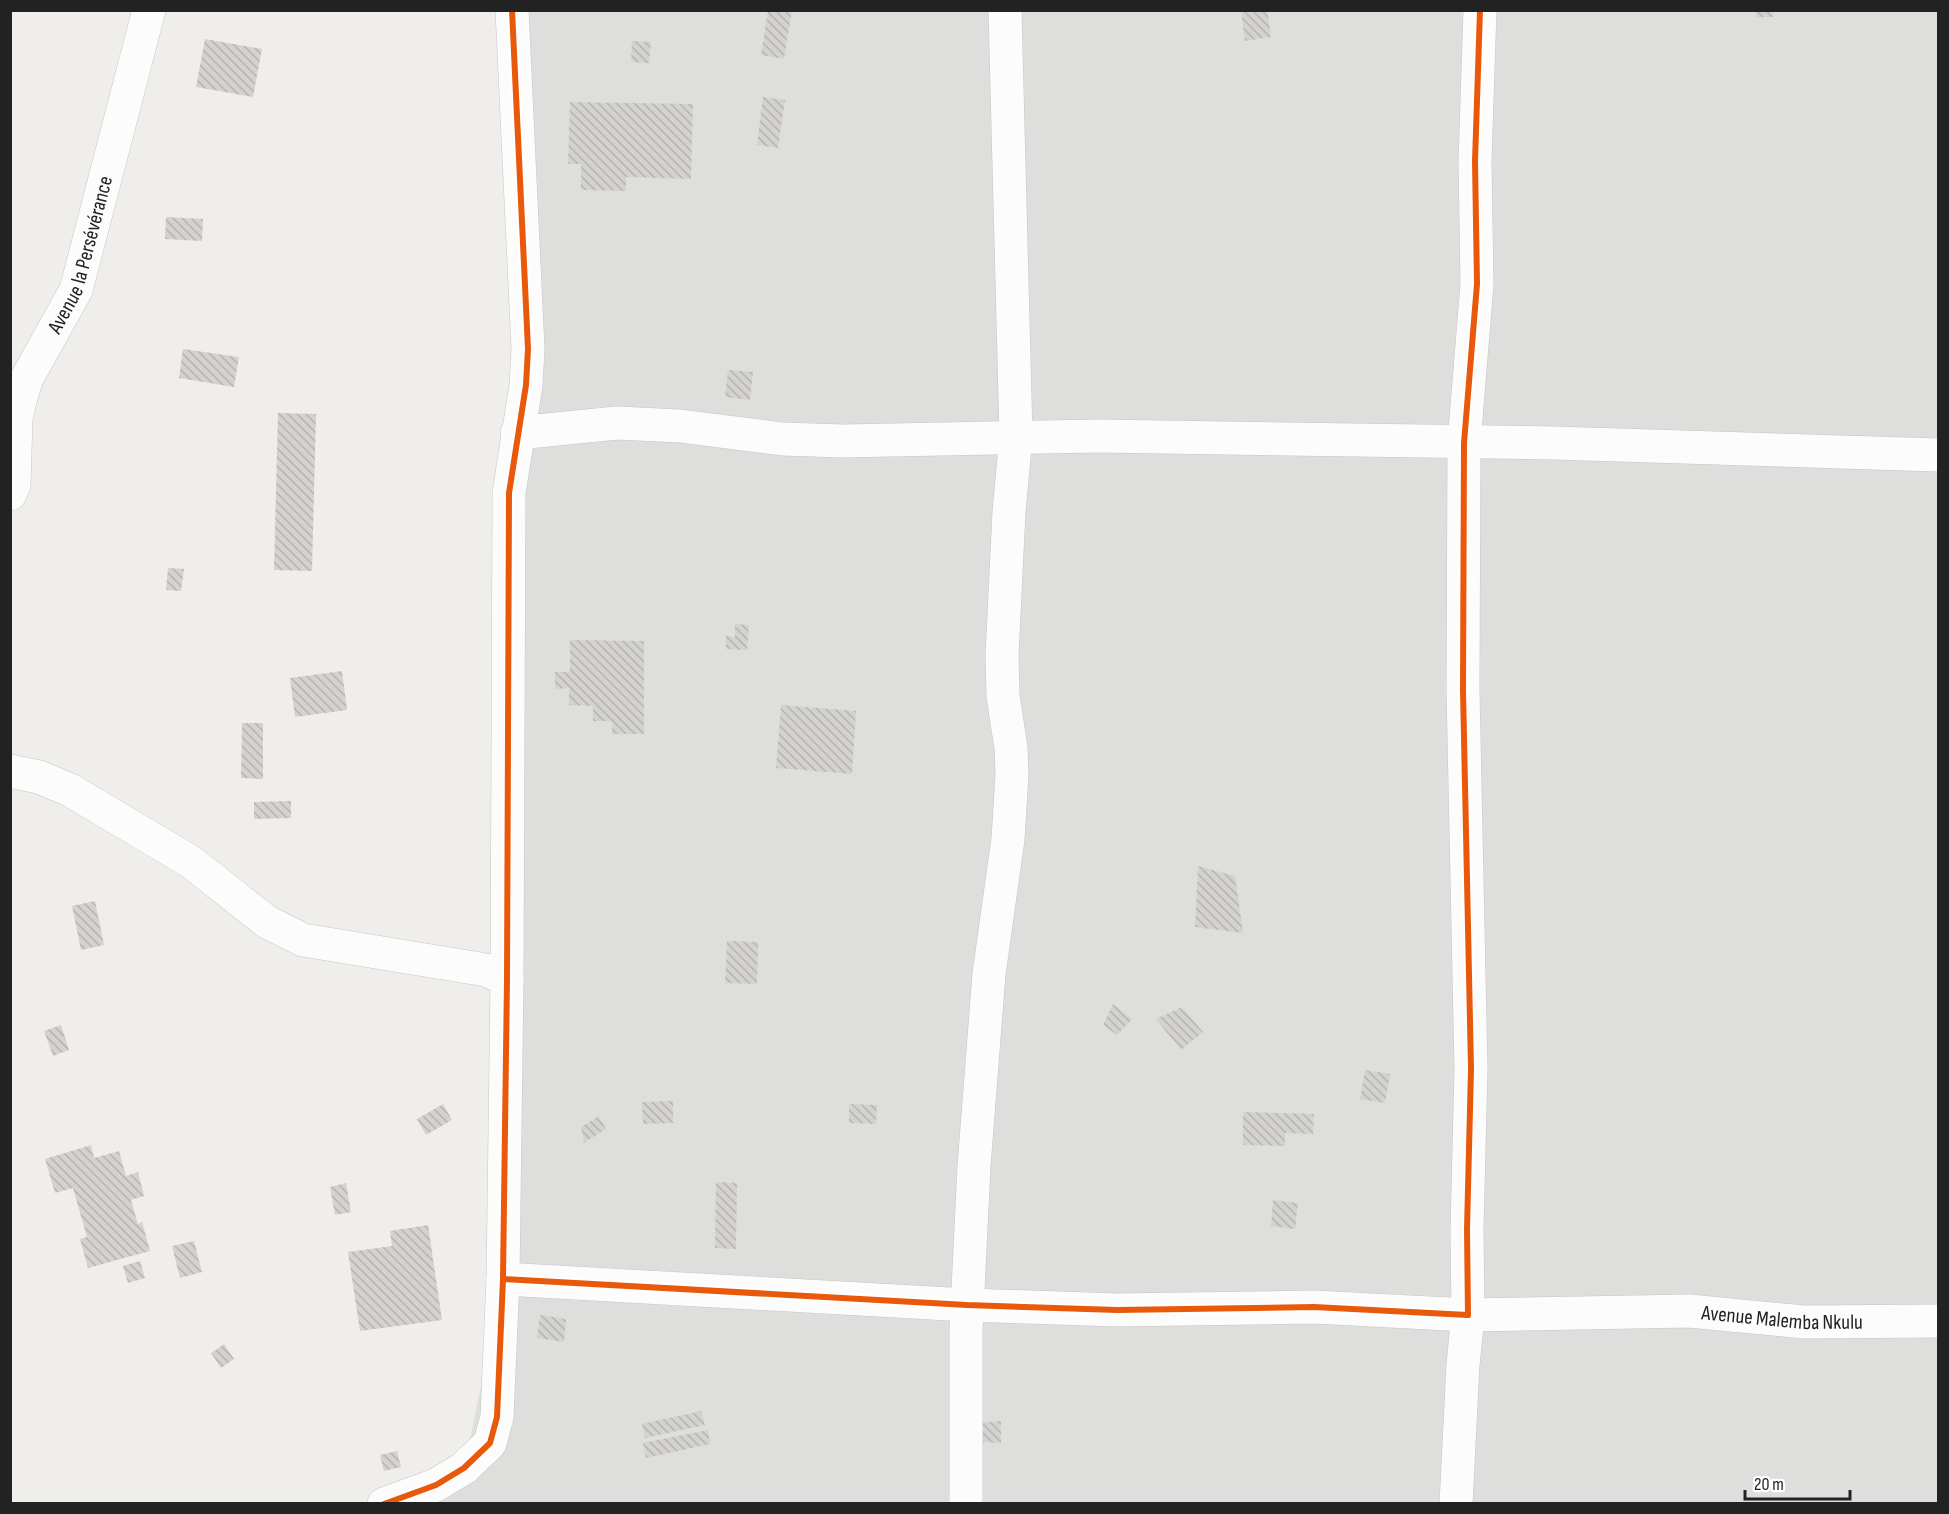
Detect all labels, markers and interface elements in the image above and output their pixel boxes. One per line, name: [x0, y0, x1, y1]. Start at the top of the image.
street label: Avenue la Persévérance: [41, 173, 118, 339]
street label: Avenue Malemba Nkulu: [1700, 1300, 1863, 1335]
scale bar: [1745, 1463, 1850, 1501]
text: 20 m: [1754, 1474, 1784, 1495]

